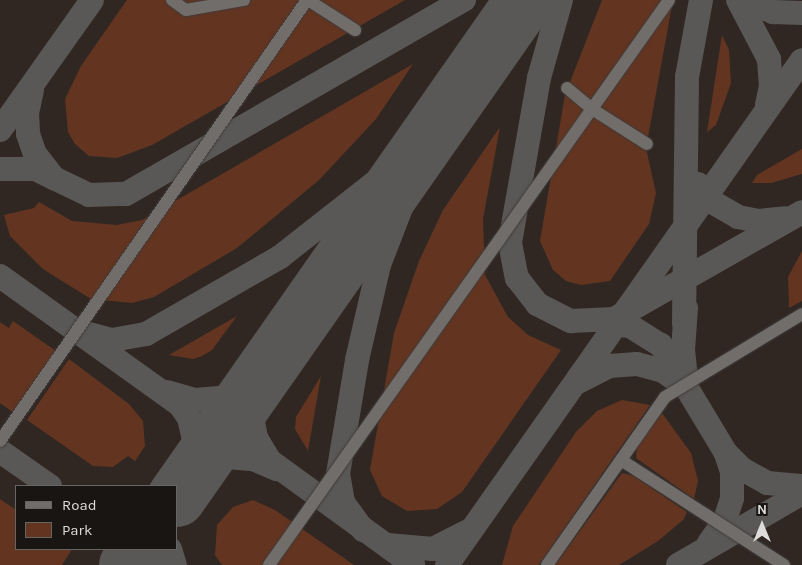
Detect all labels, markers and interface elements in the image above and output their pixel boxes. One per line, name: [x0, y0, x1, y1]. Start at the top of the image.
legend: [15, 485, 178, 550]
text: Road: [62, 496, 97, 514]
north arrow: [737, 500, 787, 550]
text: N: [757, 501, 767, 518]
text: Park: [62, 521, 92, 539]

